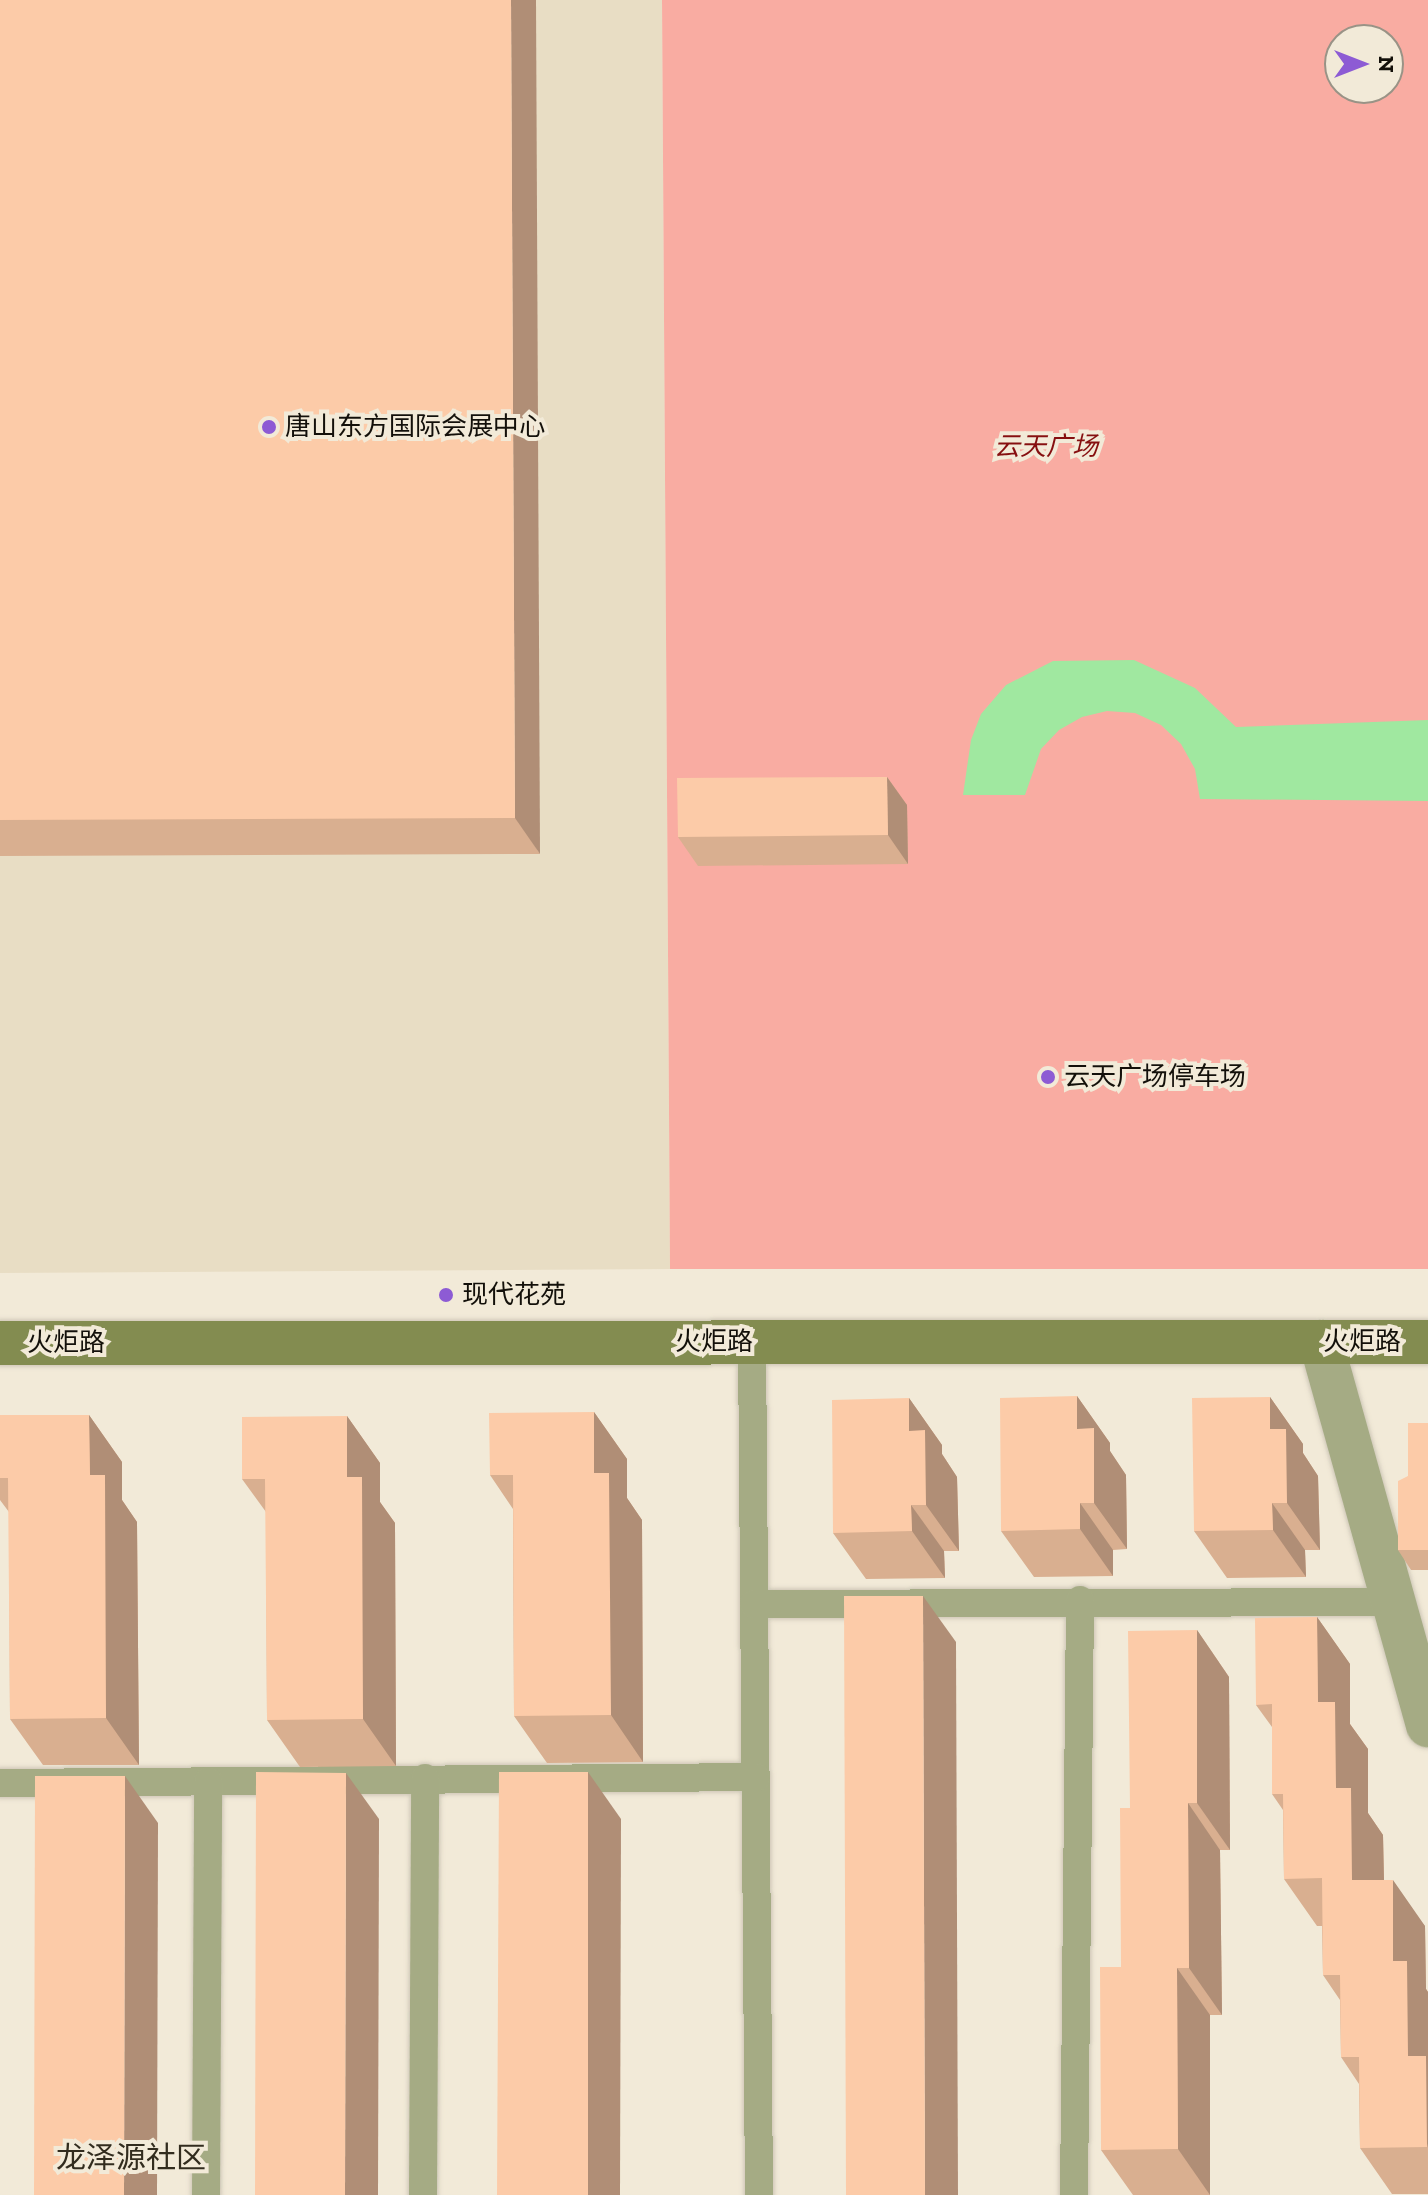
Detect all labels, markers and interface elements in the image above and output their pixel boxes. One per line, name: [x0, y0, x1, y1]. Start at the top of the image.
north arrow: [1324, 24, 1404, 104]
text: N: [1373, 56, 1400, 72]
place label: 唐山东方国际会展中心: [285, 411, 545, 443]
marker: 唐山东方国际会展中心: [260, 418, 278, 436]
park label: 云天广场: [994, 431, 1098, 463]
place label: 云天广场停车场: [1064, 1061, 1246, 1093]
marker: 云天广场停车场: [1039, 1068, 1057, 1086]
place label: 现代花苑: [462, 1279, 566, 1311]
marker: 现代花苑: [437, 1286, 455, 1304]
street label: 火炬路: [675, 1326, 753, 1358]
street label: 火炬路: [1323, 1326, 1401, 1358]
street label: 火炬路: [27, 1327, 105, 1359]
district label: 龙泽源社区: [56, 2140, 206, 2176]

